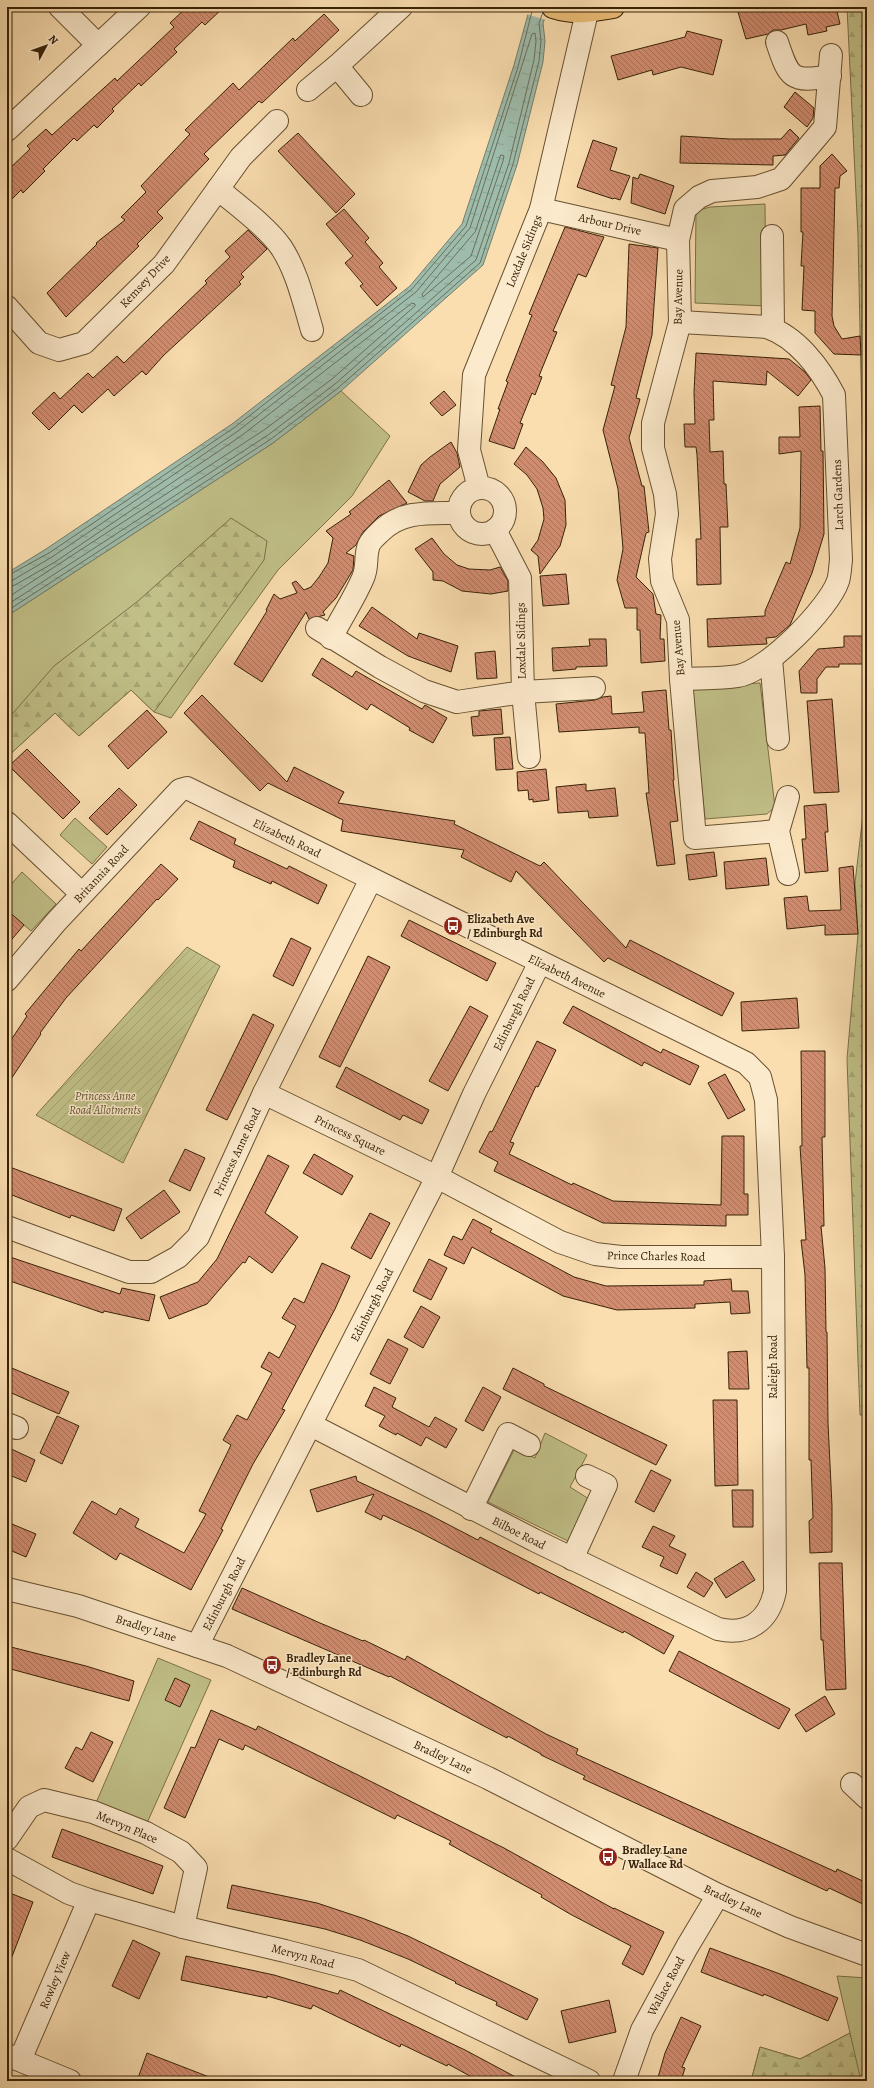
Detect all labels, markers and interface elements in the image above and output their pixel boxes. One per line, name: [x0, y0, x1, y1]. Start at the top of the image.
north arrow: [26, 26, 66, 66]
text: N: [45, 32, 61, 48]
street label: Arbour Drive: [576, 209, 643, 239]
street label: Loxdale Sidings: [502, 212, 546, 290]
street label: Kemsey Drive: [116, 251, 174, 311]
street label: Bay Avenue: [670, 269, 686, 325]
street label: Larch Gardens: [829, 459, 847, 531]
street label: Loxdale Sidings: [512, 602, 530, 680]
street label: Bay Avenue: [668, 619, 688, 677]
street label: Elizabeth Road: [250, 815, 324, 862]
street label: Britannia Road: [70, 841, 132, 907]
place label: Elizabeth Ave / Edinburgh Rd: [467, 911, 543, 941]
bus stop icon: Elizabeth Ave / Edinburgh Rd: [442, 915, 464, 937]
street label: Elizabeth Avenue: [526, 950, 608, 1002]
street label: Edinburgh Road: [489, 974, 539, 1054]
park label: Princess Anne Road Allotments: [69, 1088, 141, 1118]
street label: Princess Anne Road: [209, 1105, 265, 1199]
street label: Princess Square: [312, 1111, 388, 1159]
street label: Prince Charles Road: [607, 1247, 706, 1265]
street label: Edinburgh Road: [347, 1265, 398, 1344]
street label: Raleigh Road: [765, 1334, 781, 1399]
street label: Bilboe Road: [489, 1513, 549, 1554]
street label: Edinburgh Road: [199, 1554, 250, 1633]
street label: Bradley Lane: [113, 1611, 179, 1645]
place label: Bradley Lane / Edinburgh Rd: [286, 1650, 362, 1680]
bus stop icon: Bradley Lane / Edinburgh Rd: [261, 1654, 283, 1676]
street label: Bradley Lane: [411, 1736, 475, 1778]
street label: Mervyn Place: [94, 1807, 160, 1847]
place label: Bradley Lane / Wallace Rd: [622, 1842, 688, 1872]
bus stop icon: Bradley Lane / Wallace Rd: [597, 1846, 619, 1868]
street label: Bradley Lane: [701, 1880, 765, 1922]
street label: Mervyn Road: [270, 1940, 337, 1972]
street label: Rowley View: [36, 1948, 75, 2011]
street label: Wallace Road: [643, 1953, 689, 2019]

